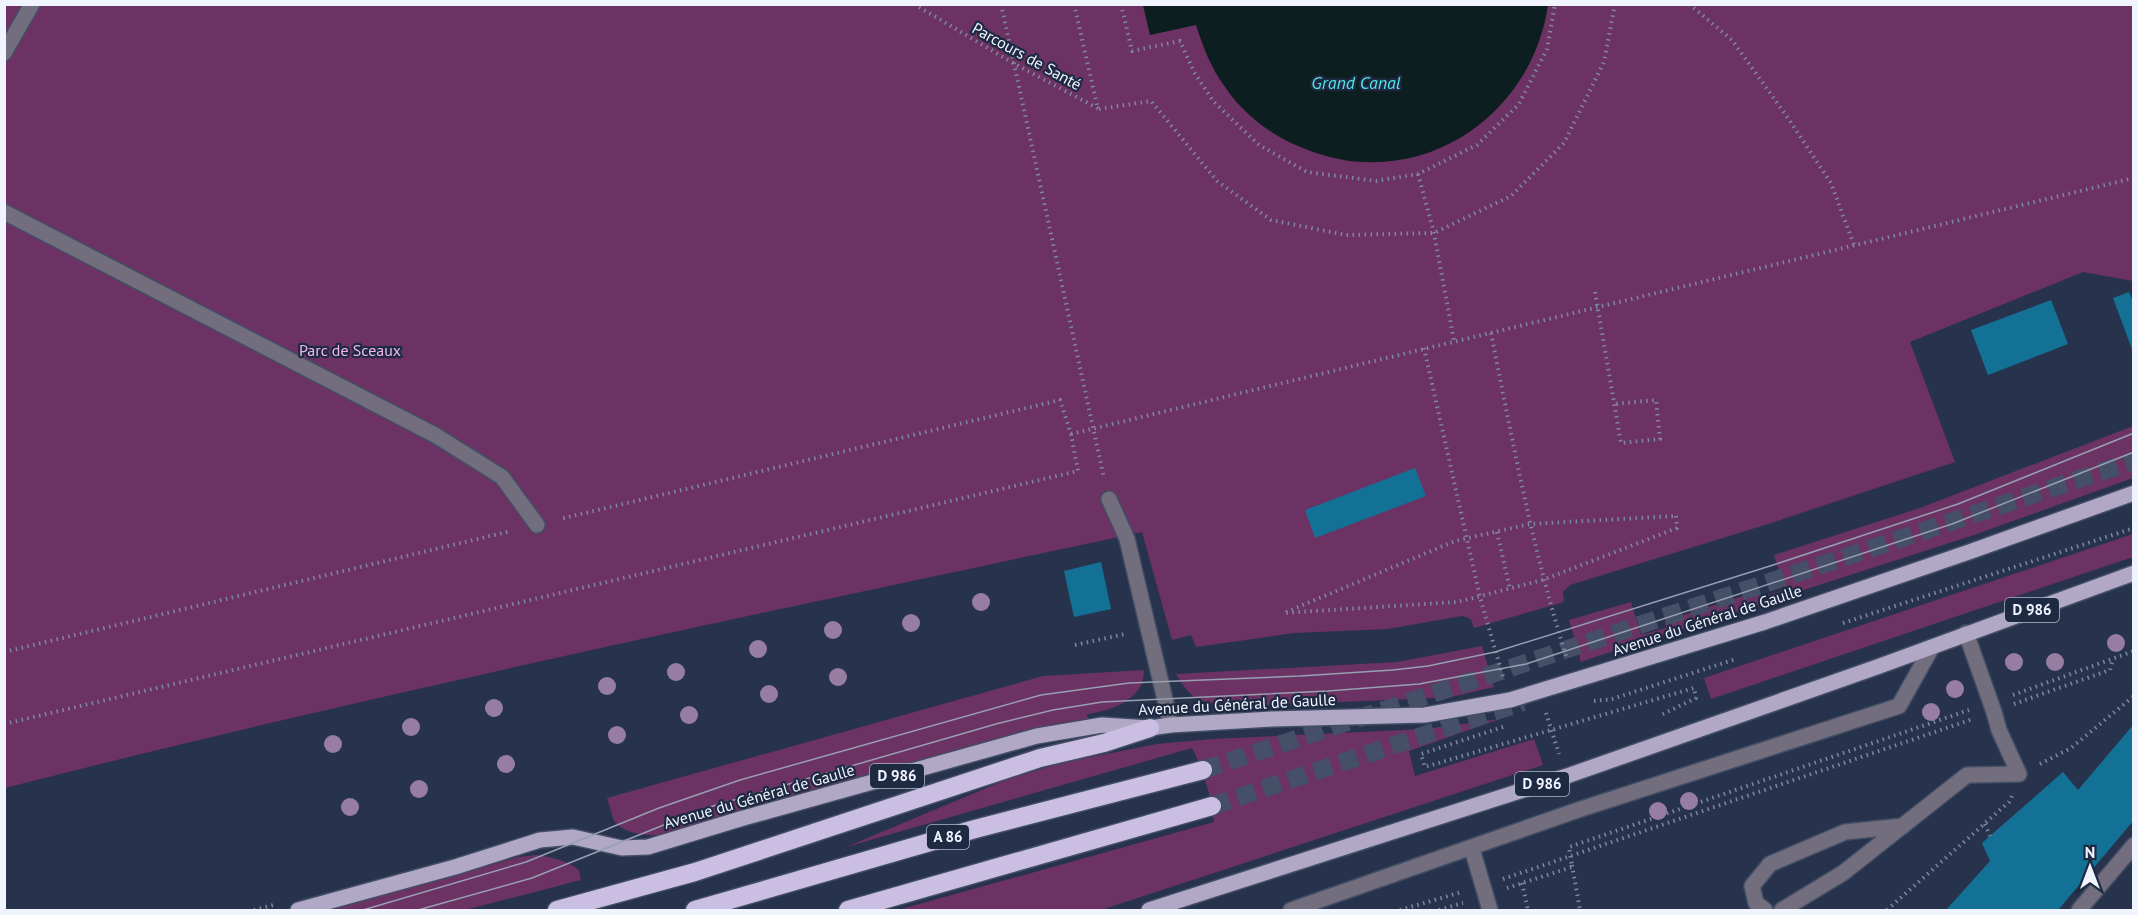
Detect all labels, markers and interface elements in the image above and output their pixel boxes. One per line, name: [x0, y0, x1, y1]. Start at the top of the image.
street label: Parcours de Santé: [969, 18, 1085, 94]
water label: Grand Canal: [1311, 71, 1401, 94]
park label: Parc de Sceaux: [299, 340, 401, 360]
street label: Avenue du Général de Gaulle: [1610, 580, 1804, 660]
road number: D 986: [2005, 598, 2059, 622]
street label: Avenue du Général de Gaulle: [1138, 689, 1336, 719]
street label: Avenue du Général de Gaulle: [661, 759, 857, 833]
road number: D 986: [870, 764, 924, 788]
road number: D 986: [1515, 772, 1569, 796]
road number: A 86: [927, 825, 969, 849]
north arrow: [2060, 837, 2120, 897]
text: N: [2085, 842, 2095, 862]

